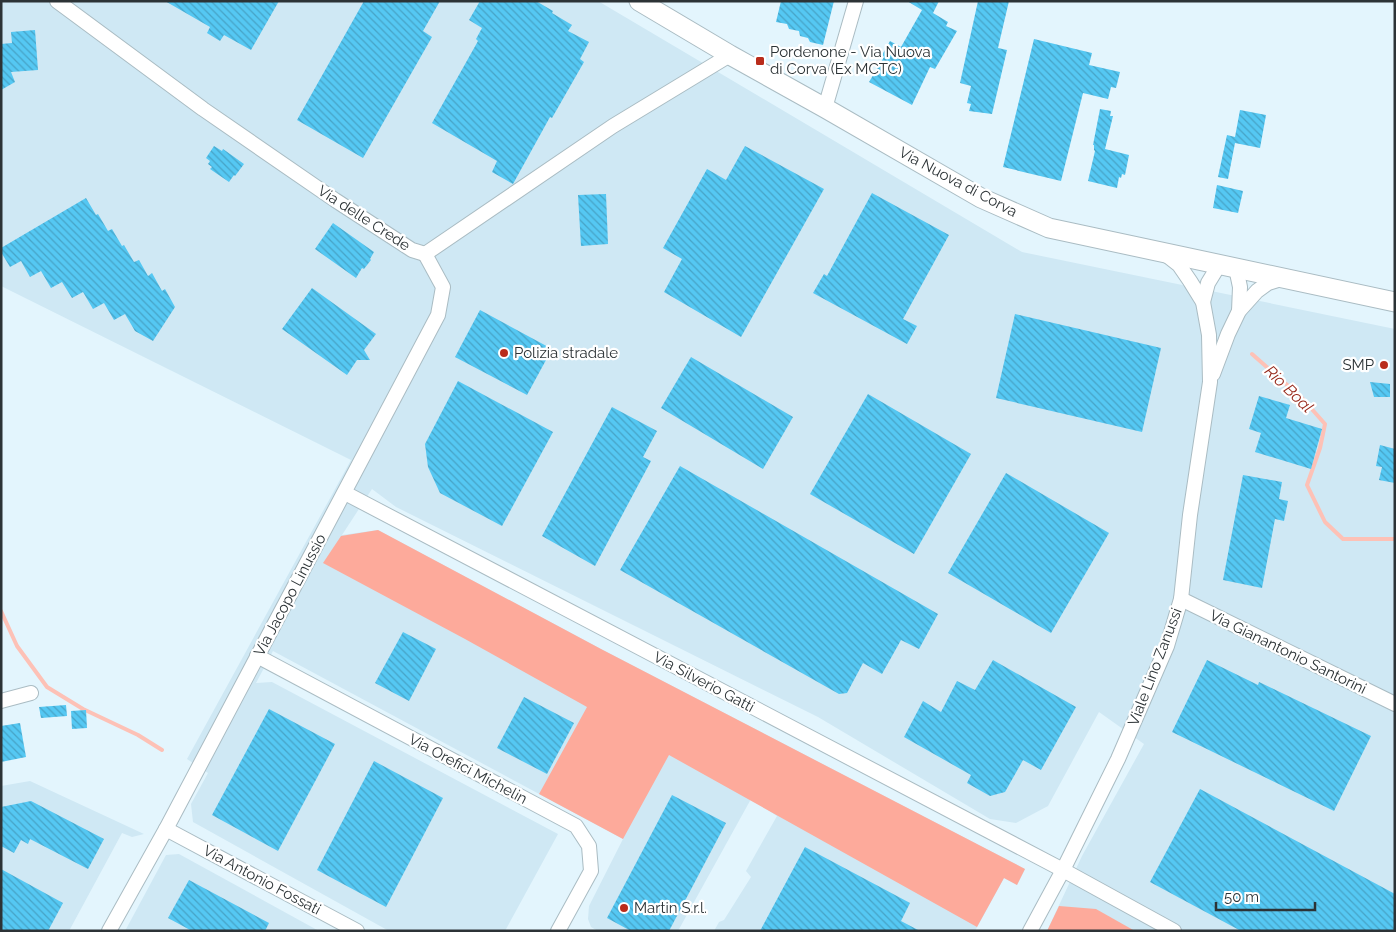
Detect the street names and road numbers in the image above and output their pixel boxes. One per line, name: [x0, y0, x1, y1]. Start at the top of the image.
street label: Via Nuova di Corva: [896, 143, 1020, 221]
street label: Via delle Crede: [314, 181, 414, 255]
street label: Via Jacopo Linussio: [250, 531, 330, 659]
street label: Viale Lino Zanussi: [1124, 605, 1186, 729]
street label: Via Gianantonio Santorini: [1207, 606, 1369, 698]
street label: Via Silverio Gatti: [650, 648, 758, 716]
street label: Via Orefici Michelin: [406, 730, 530, 808]
street label: Via Antonio Fossati: [200, 841, 324, 919]

